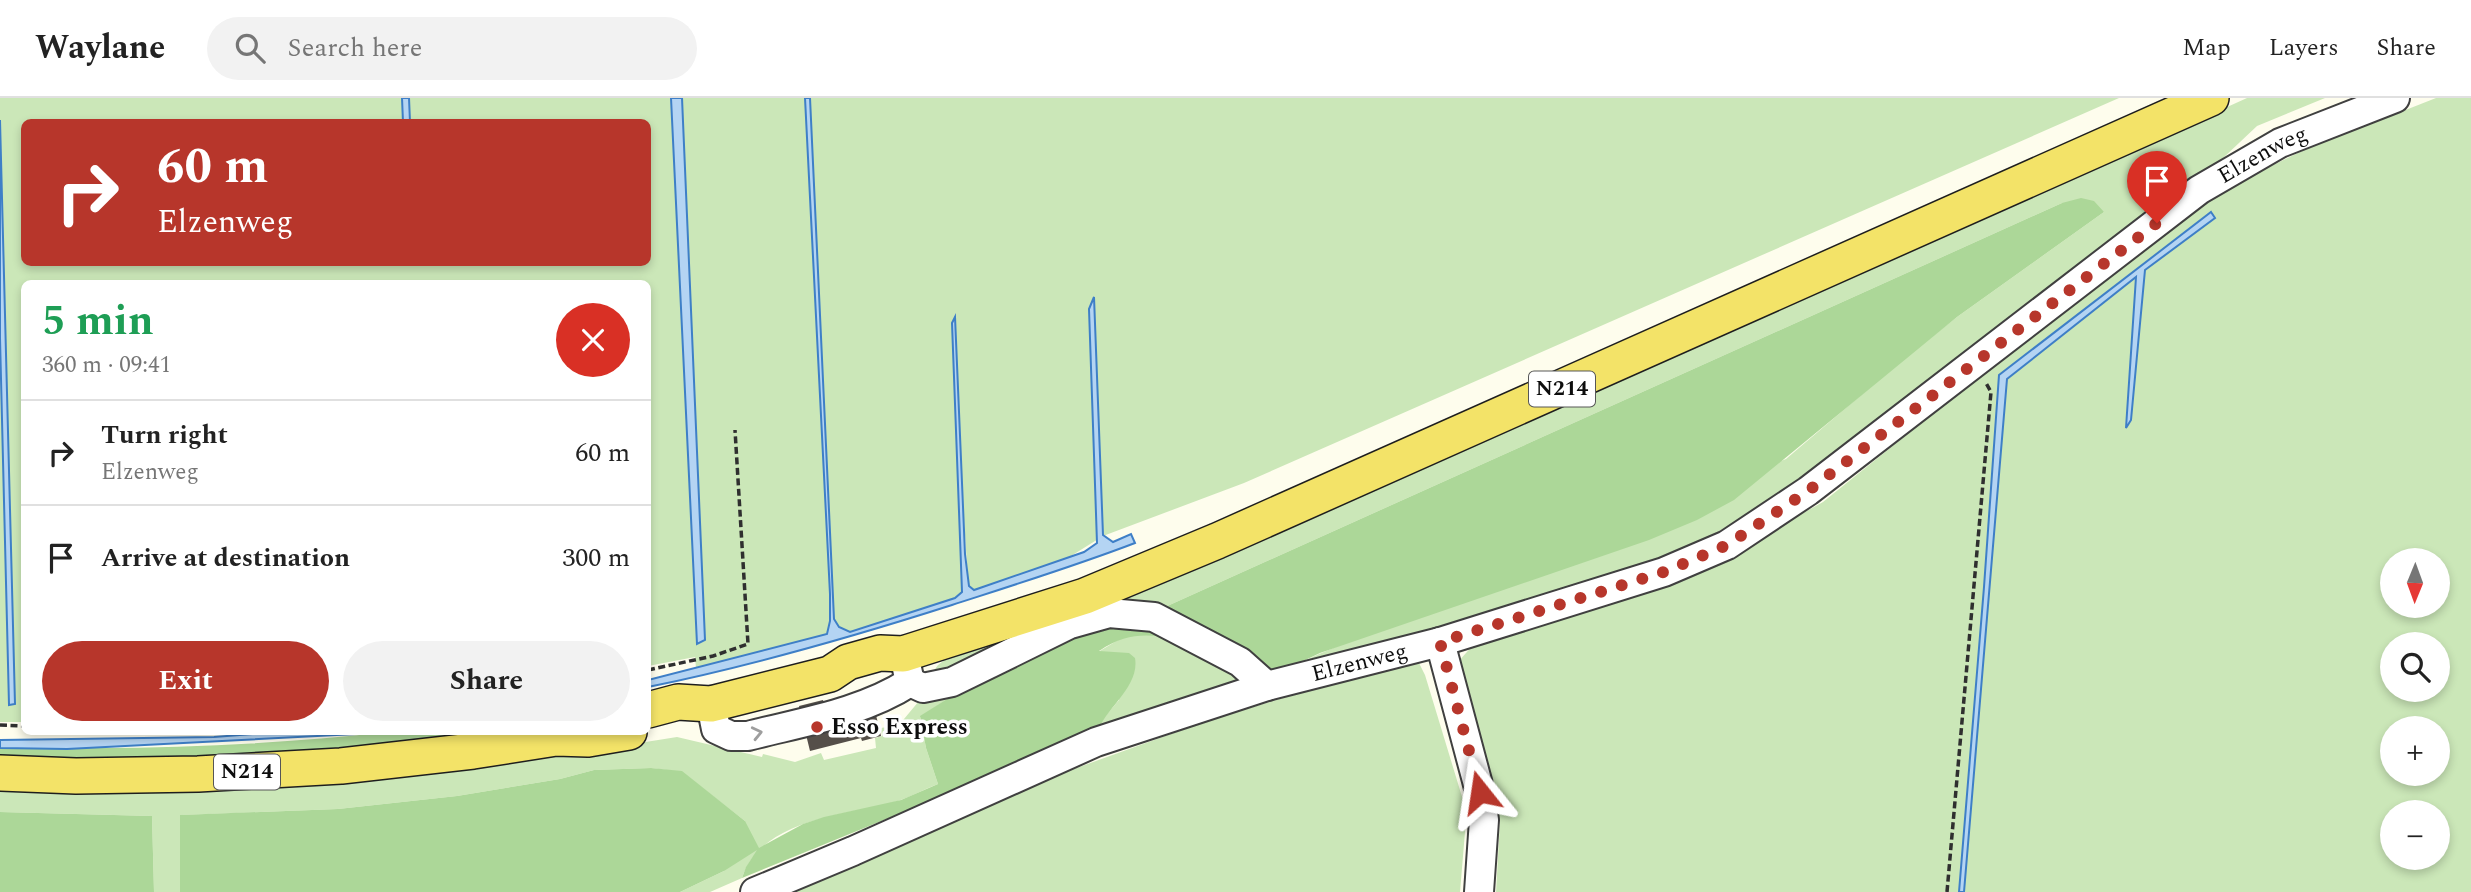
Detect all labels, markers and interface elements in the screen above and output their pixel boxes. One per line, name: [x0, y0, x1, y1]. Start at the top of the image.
search box: [207, 17, 697, 80]
text: Waylane: [35, 23, 165, 73]
text: Search here: [287, 28, 422, 68]
icon: search: [231, 29, 269, 67]
text: Map: [2182, 30, 2231, 66]
text: Layers: [2269, 30, 2339, 66]
text: Share: [2377, 30, 2436, 66]
street label: Elzenweg: [2211, 116, 2313, 193]
text: 60 m: [157, 130, 268, 205]
icon: right: [42, 147, 133, 238]
pin: [2127, 151, 2187, 223]
icon: arrive: [2138, 162, 2176, 200]
text: Elzenweg: [157, 198, 293, 247]
text: 5 min: [42, 290, 154, 353]
button: close: [556, 303, 630, 377]
text: 360 m · 09:41: [42, 348, 171, 383]
road number: N214: [1529, 372, 1595, 406]
text: Turn right: [101, 415, 228, 455]
text: 60 m: [575, 433, 630, 473]
icon: right: [42, 434, 80, 472]
text: Elzenweg: [101, 455, 199, 490]
text: Arrive at destination: [101, 538, 350, 578]
text: 300 m: [562, 538, 630, 578]
icon: arrive: [42, 539, 80, 577]
north arrow: [2380, 548, 2450, 618]
map controls: [2380, 548, 2450, 870]
button: search: [2380, 632, 2450, 702]
street label: Elzenweg: [1308, 633, 1411, 691]
button: Exit: [42, 641, 329, 721]
button: Share: [343, 641, 630, 721]
place label: Esso Express: [831, 710, 968, 745]
button: +: [2380, 716, 2450, 786]
marker: Esso Express: [809, 719, 825, 735]
one-way arrow: [751, 727, 763, 741]
road number: N214: [214, 754, 280, 790]
position arrow: [1443, 755, 1517, 829]
button: −: [2380, 800, 2450, 870]

